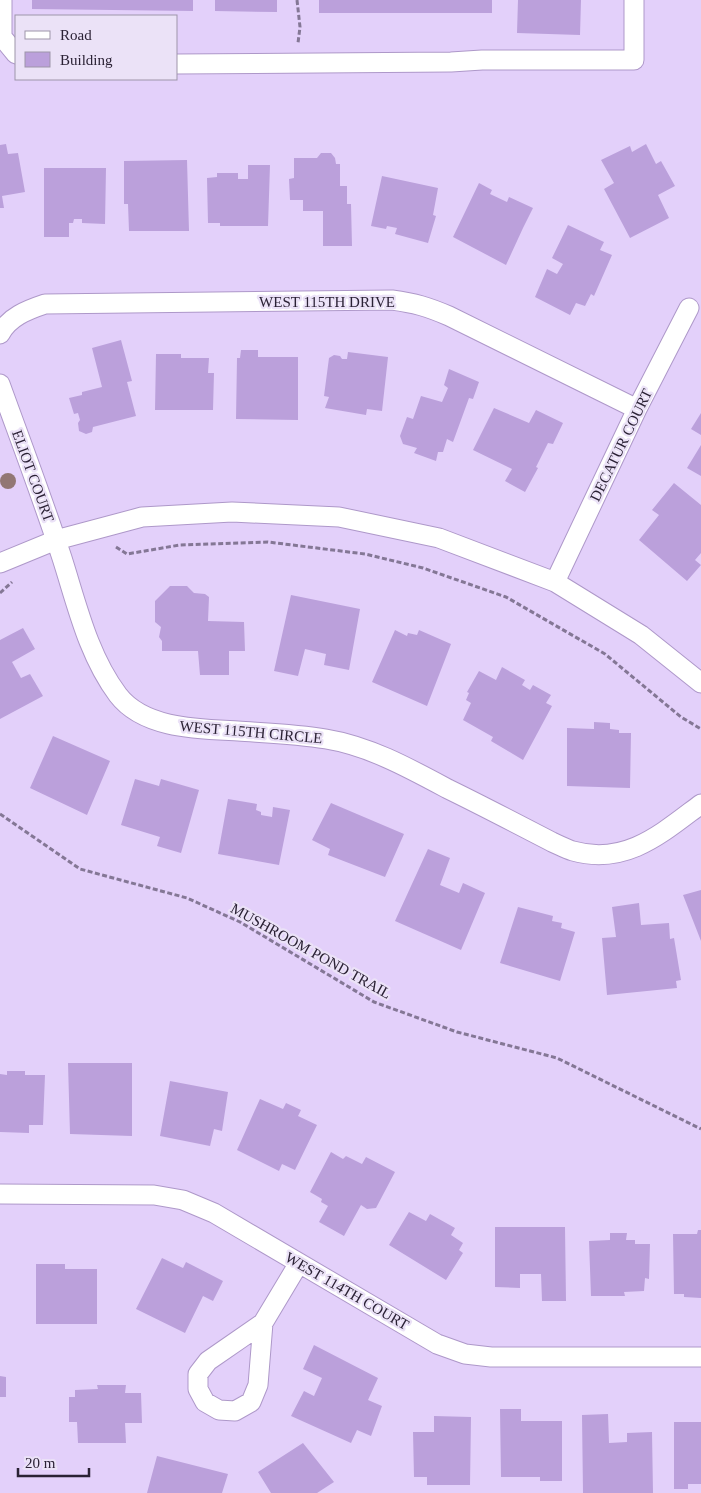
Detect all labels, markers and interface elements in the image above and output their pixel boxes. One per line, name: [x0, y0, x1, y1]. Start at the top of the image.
legend: [15, 15, 178, 80]
text: Road: [60, 27, 92, 43]
text: Building: [60, 52, 113, 68]
street label: WEST 115TH DRIVE: [259, 294, 395, 310]
street label: DECATUR COURT: [587, 386, 655, 504]
street label: ELIOT COURT: [9, 428, 57, 524]
street label: WEST 115TH CIRCLE: [179, 718, 323, 746]
street label: MUSHROOM POND TRAIL: [228, 900, 394, 1002]
street label: WEST 114TH COURT: [282, 1249, 412, 1333]
scale bar: [18, 1446, 89, 1478]
text: 20 m: [25, 1455, 56, 1471]

